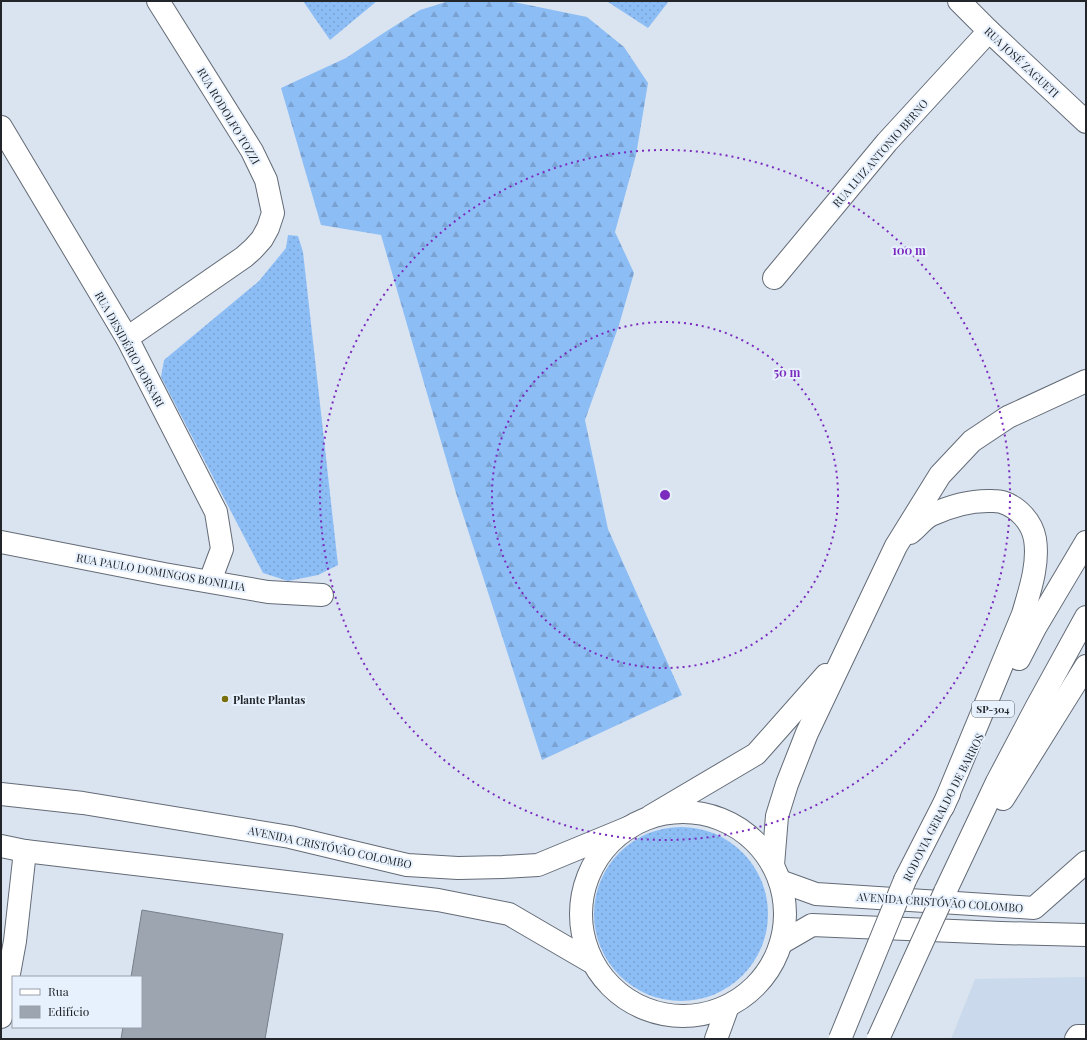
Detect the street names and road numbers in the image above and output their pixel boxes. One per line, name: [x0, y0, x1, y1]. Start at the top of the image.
street label: RUA JOSÉ ZAGUETI: [981, 24, 1063, 101]
street label: RUA RODOLFO TOZZI: [194, 65, 264, 167]
street label: RUA LUIZ ANTONIO BERNO: [829, 96, 931, 210]
street label: RUA DESIDÉRIO BORSARI: [92, 289, 168, 410]
street label: RUA PAULO DOMINGOS BONILHA: [75, 550, 247, 594]
road number: SP-304: [972, 701, 1014, 717]
street label: RODOVIA GERALDO DE BARROS: [899, 730, 987, 884]
street label: AVENIDA CRISTÓVÃO COLOMBO: [246, 822, 413, 872]
street label: AVENIDA CRISTÓVÃO COLOMBO: [855, 889, 1024, 915]

